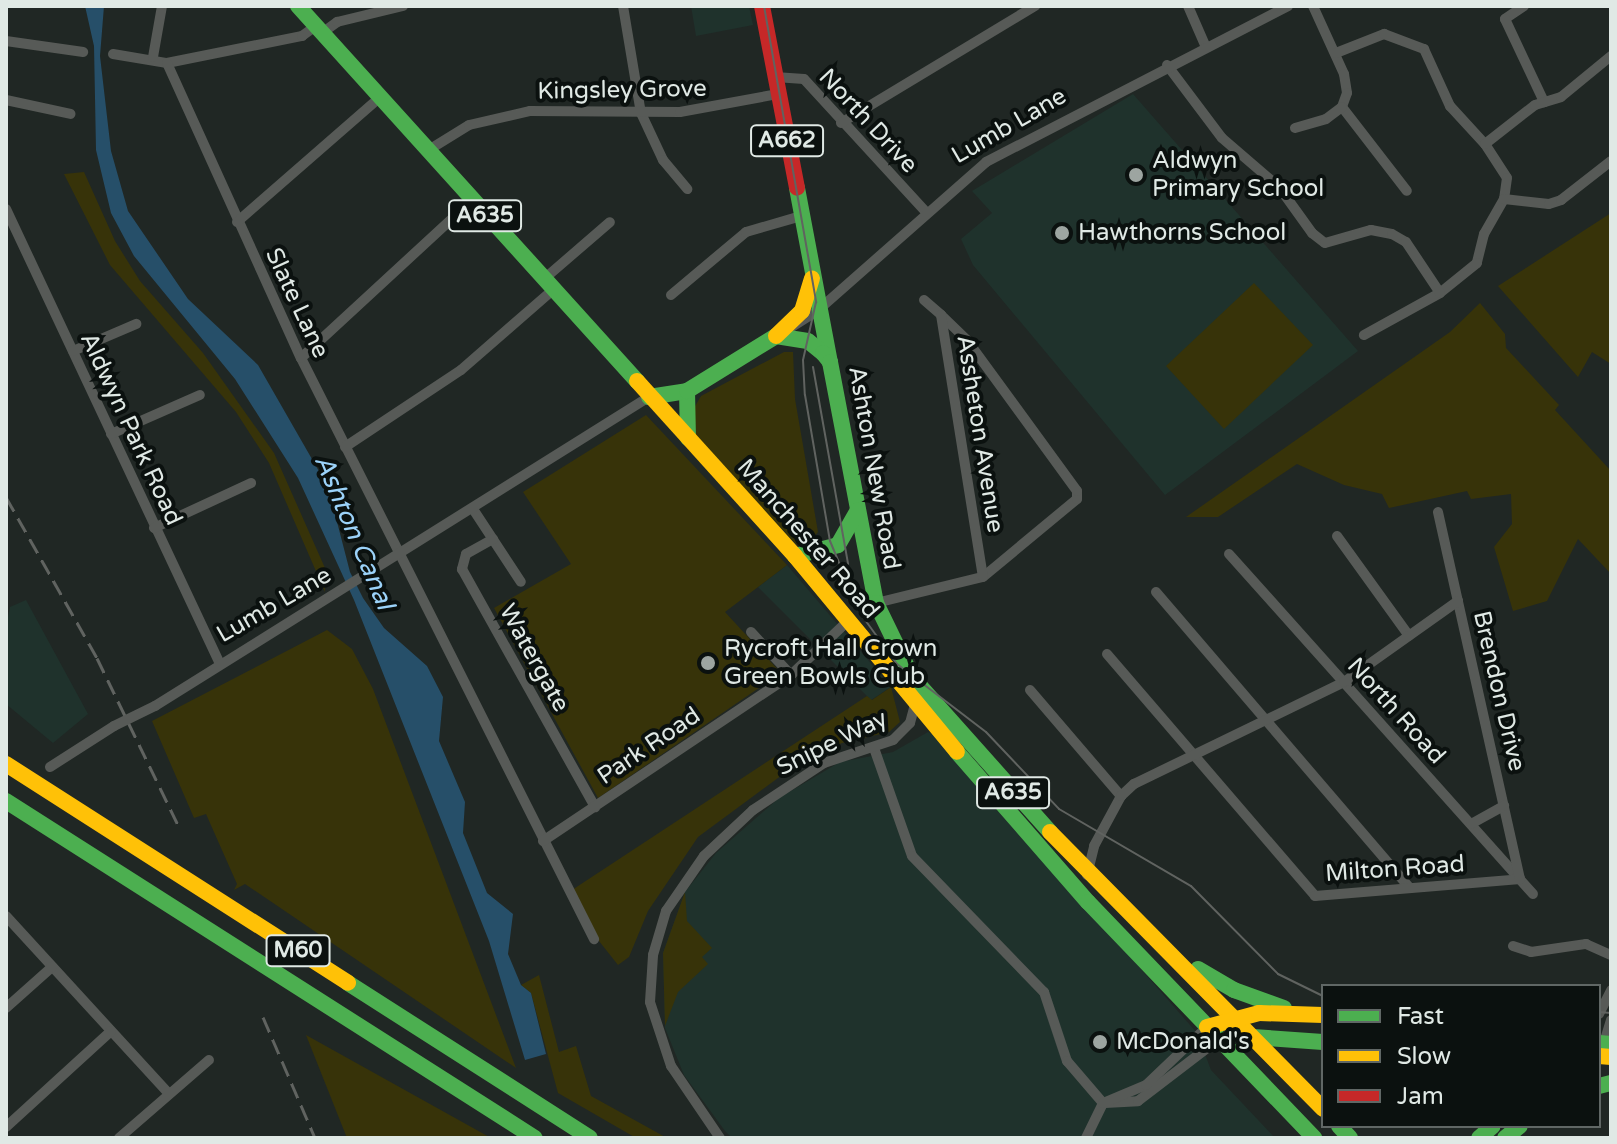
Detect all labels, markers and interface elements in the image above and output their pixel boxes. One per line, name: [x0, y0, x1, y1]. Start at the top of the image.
street label: North Drive: [813, 63, 923, 179]
street label: Kingsley Grove: [537, 74, 707, 106]
street label: Lumb Lane: [947, 82, 1071, 170]
road number: A662: [749, 123, 825, 159]
place label: Aldwyn Primary School: [1152, 147, 1324, 203]
marker: Aldwyn Primary School: [1127, 166, 1145, 184]
road number: A635: [447, 198, 523, 234]
place label: Hawthorns School: [1078, 219, 1286, 247]
marker: Hawthorns School: [1053, 224, 1071, 242]
street label: Slate Lane: [259, 243, 335, 363]
street label: Aldwyn Park Road: [74, 328, 188, 530]
street label: Assheton Avenue: [950, 333, 1010, 535]
street label: Ashton New Road: [842, 364, 906, 572]
water label: Ashton Canal: [307, 450, 401, 614]
street label: Manchester Road: [731, 453, 885, 625]
street label: Lumb Lane: [212, 561, 336, 649]
street label: Watergate: [493, 599, 575, 717]
street label: Brendon Drive: [1467, 608, 1531, 774]
place label: Rycroft Hall Crown Green Bowls Club: [724, 635, 937, 691]
street label: North Road: [1341, 652, 1451, 770]
marker: Rycroft Hall Crown Green Bowls Club: [699, 654, 717, 672]
street label: Park Road: [592, 701, 706, 791]
street label: Snipe Way: [772, 704, 892, 782]
road number: A635: [975, 775, 1051, 811]
street label: Milton Road: [1324, 850, 1466, 888]
road number: M60: [264, 933, 332, 969]
legend: [1321, 984, 1601, 1128]
text: Fast: [1397, 1002, 1444, 1031]
place label: McDonald's: [1116, 1028, 1250, 1056]
marker: McDonald's: [1091, 1033, 1109, 1051]
text: Slow: [1397, 1042, 1451, 1071]
text: Jam: [1397, 1082, 1444, 1111]

